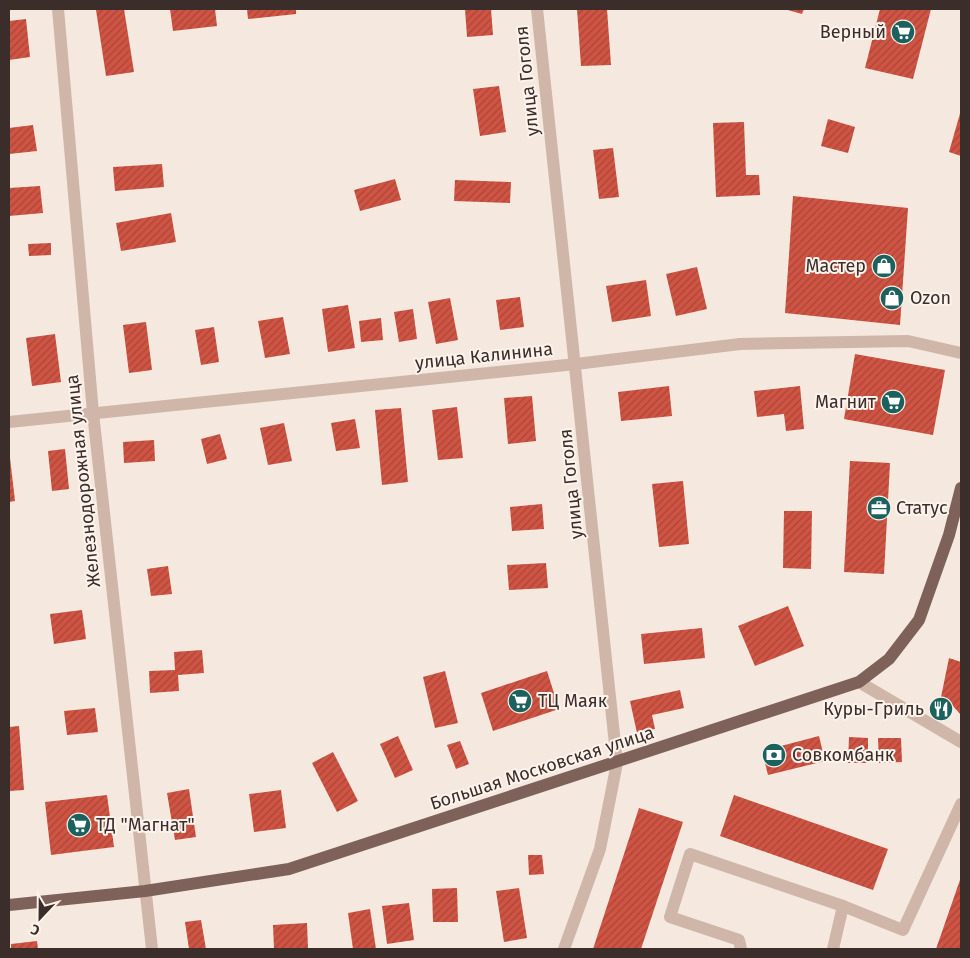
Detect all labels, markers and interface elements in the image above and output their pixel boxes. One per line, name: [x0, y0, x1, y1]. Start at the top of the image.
supermarket icon: Верный: [890, 19, 916, 45]
place label: Верный: [820, 21, 886, 43]
street label: улица Гоголя: [510, 25, 544, 137]
shop icon: Мастер: [871, 253, 897, 279]
place label: Мастер: [805, 255, 866, 277]
shop icon: Ozon: [879, 285, 905, 311]
place label: Ozon: [910, 287, 951, 309]
street label: улица Калинина: [414, 338, 554, 374]
street label: Железнодорожная улица: [61, 374, 105, 588]
supermarket icon: Магнит: [880, 389, 906, 415]
place label: Магнит: [815, 391, 877, 413]
street label: улица Гоголя: [554, 428, 588, 540]
office icon: Статус: [866, 495, 892, 521]
place label: Статус: [896, 497, 948, 519]
supermarket icon: ТЦ Маяк: [507, 688, 533, 714]
place label: ТЦ Маяк: [538, 690, 608, 712]
restaurant icon: Куры-Гриль: [928, 696, 954, 722]
place label: Куры-Гриль: [823, 698, 924, 720]
street label: Большая Московская улица: [427, 721, 657, 815]
bank icon: Совкомбанк: [761, 742, 787, 768]
place label: Совкомбанк: [792, 744, 895, 766]
supermarket icon: ТД "Магнат": [66, 812, 92, 838]
place label: ТД "Магнат": [96, 814, 195, 836]
north arrow: [15, 893, 65, 943]
text: С: [28, 920, 42, 939]

